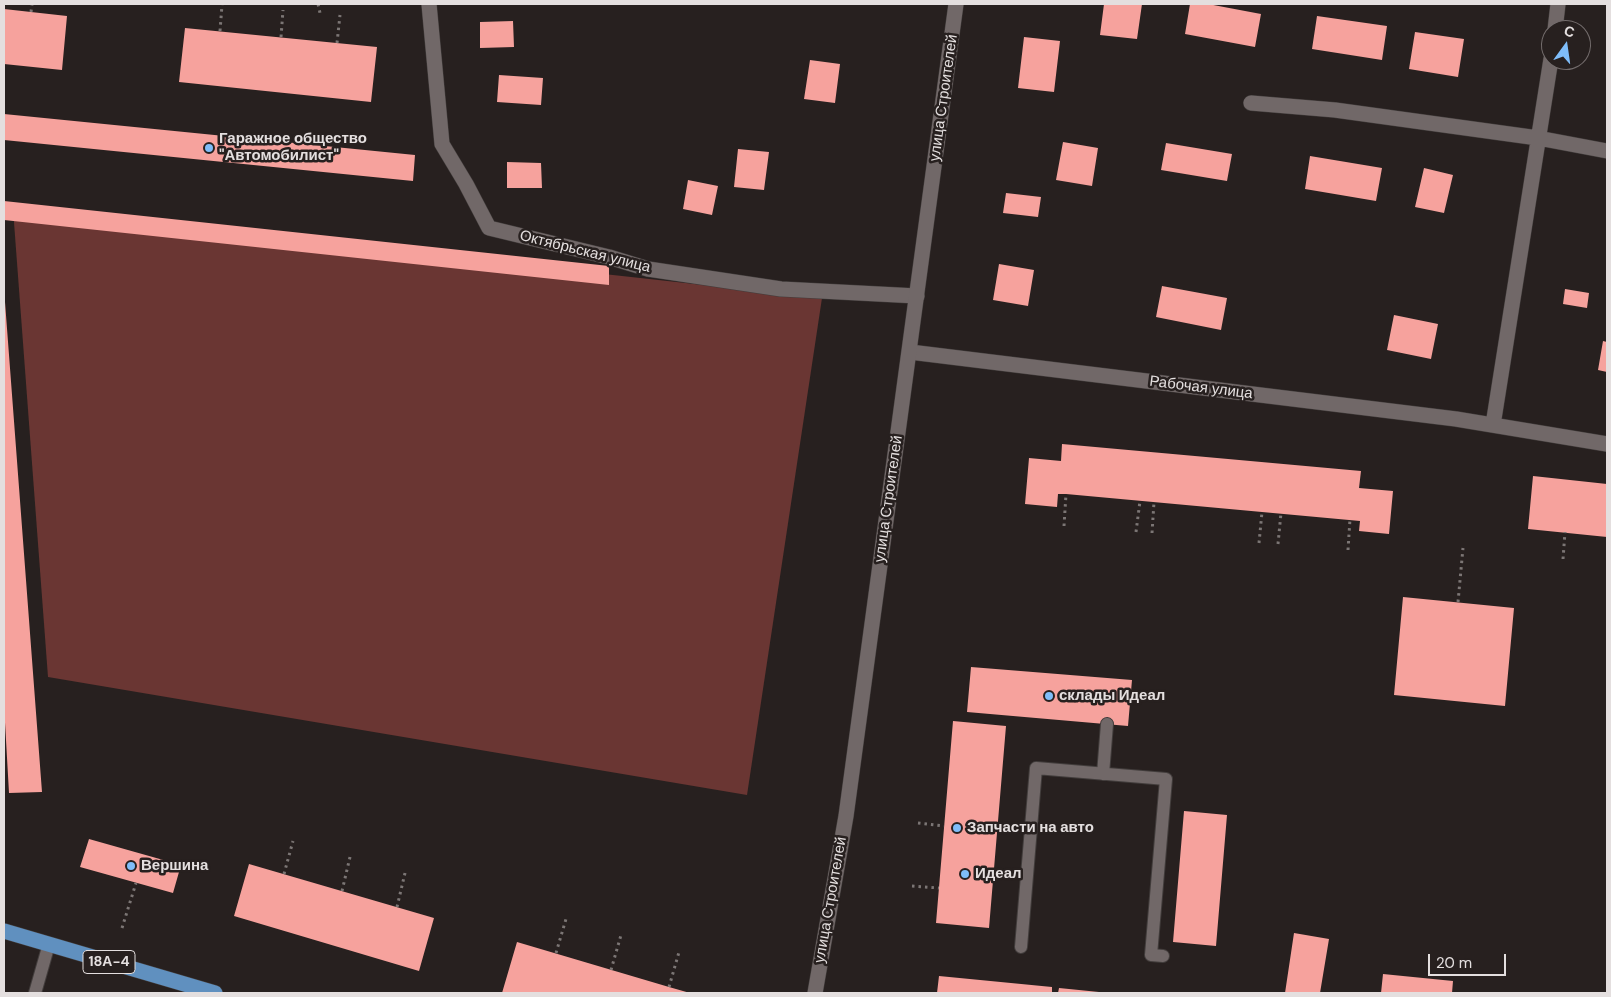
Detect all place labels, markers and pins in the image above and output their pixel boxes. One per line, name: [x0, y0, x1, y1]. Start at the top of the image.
place label: Гаражное общество "Автомобилист": [219, 130, 367, 165]
marker: Гаражное общество "Автомобилист": [203, 142, 215, 154]
place label: склады Идеал: [1059, 687, 1165, 705]
marker: склады Идеал: [1043, 690, 1055, 702]
place label: Запчасти на авто: [967, 819, 1094, 837]
marker: Запчасти на авто: [951, 822, 963, 834]
place label: Вершина: [141, 857, 208, 875]
marker: Вершина: [125, 860, 137, 872]
place label: Идеал: [975, 865, 1022, 883]
marker: Идеал: [959, 868, 971, 880]

